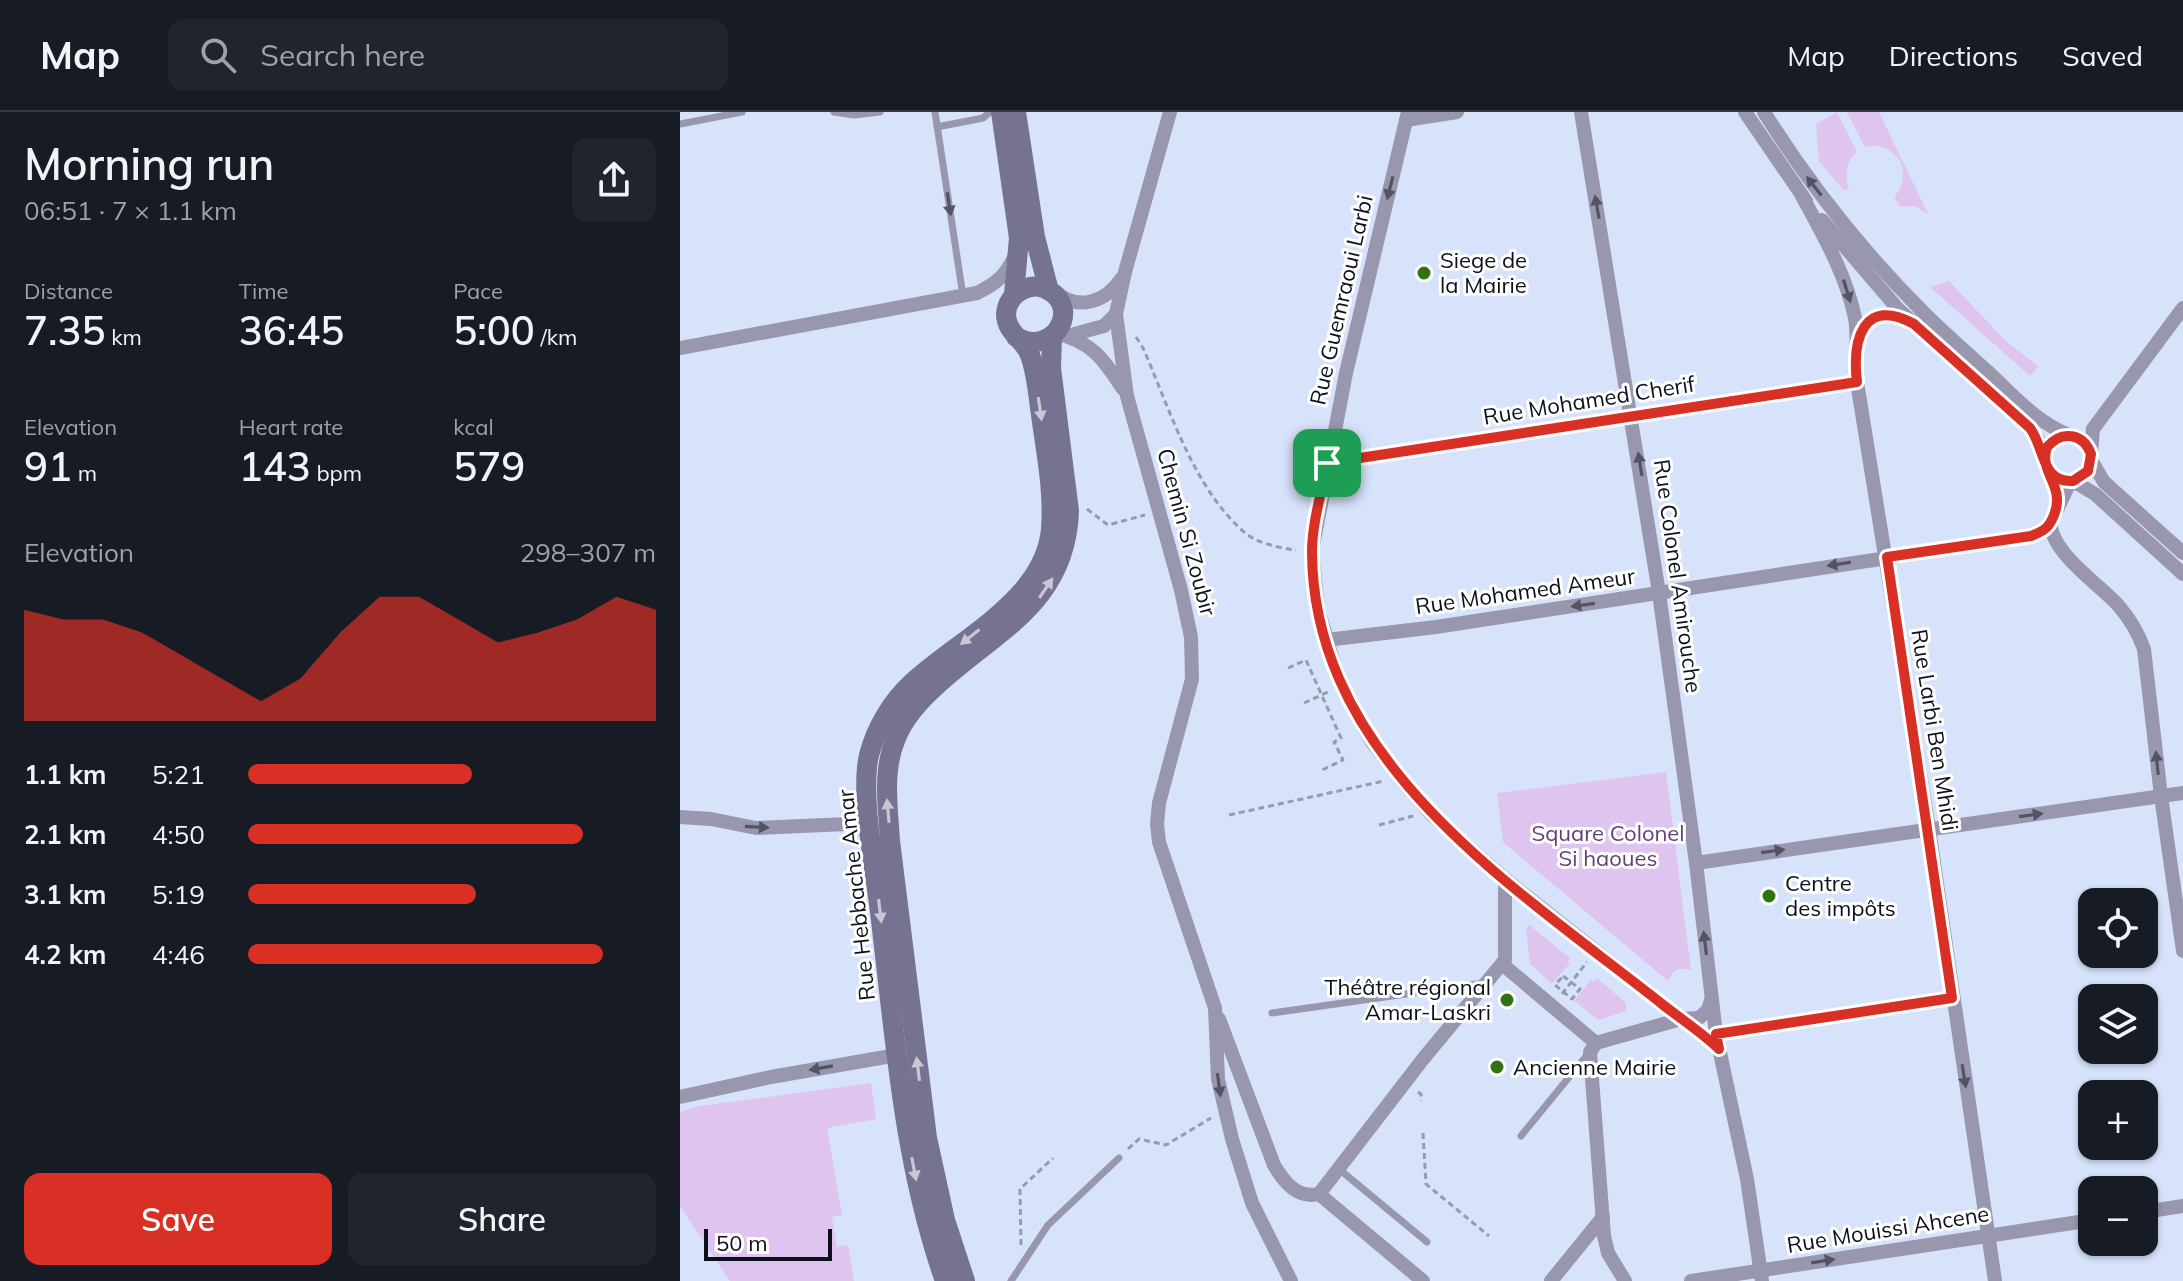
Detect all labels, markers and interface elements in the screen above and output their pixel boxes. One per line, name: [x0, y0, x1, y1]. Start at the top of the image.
search box: [168, 19, 728, 91]
text: Map: [40, 31, 120, 79]
icon: search: [196, 33, 240, 77]
text: Search here: [260, 36, 425, 74]
text: Map: [1787, 38, 1845, 73]
text: Directions: [1889, 38, 2018, 73]
text: Saved: [2062, 38, 2143, 73]
text: Morning run: [24, 136, 274, 191]
button: share: [572, 138, 656, 222]
one-way arrow: [1384, 175, 1396, 200]
one-way arrow: [1807, 176, 1823, 196]
one-way arrow: [943, 192, 956, 217]
street label: Rue Guemraoui Larbi: [1303, 192, 1379, 408]
text: 06:51 · 7 × 1.1 km: [24, 194, 237, 227]
one-way arrow: [1591, 195, 1603, 220]
place label: Siege de la Mairie: [1440, 246, 1527, 299]
marker: Siege de la Mairie: [1415, 264, 1433, 282]
text: Distance: [24, 277, 113, 305]
text: Time: [239, 277, 288, 305]
text: Pace: [453, 277, 503, 305]
one-way arrow: [1841, 280, 1854, 304]
text: 7.35: [24, 305, 105, 355]
text: 36:45: [239, 305, 344, 355]
text: 5:00: [453, 305, 535, 355]
text: km: [105, 323, 142, 351]
text: /km: [535, 323, 577, 351]
street label: Rue Mohamed Cherif: [1481, 369, 1697, 431]
one-way arrow: [1034, 397, 1047, 422]
text: Elevation: [24, 413, 117, 441]
text: Heart rate: [239, 413, 343, 441]
text: kcal: [453, 413, 494, 441]
pin: [1293, 429, 1361, 497]
text: 91: [24, 441, 72, 491]
text: 143: [239, 441, 311, 491]
text: 579: [453, 441, 525, 491]
icon: arrive: [1305, 441, 1349, 485]
street label: Chemin Si Zoubir: [1151, 445, 1223, 619]
one-way arrow: [1633, 451, 1645, 476]
street label: Rue Colonel Amirouche: [1648, 457, 1708, 695]
text: m: [72, 459, 97, 487]
text: bpm: [311, 459, 362, 487]
text: Elevation: [24, 536, 134, 569]
text: 298–307 m: [520, 536, 656, 569]
one-way arrow: [1827, 559, 1852, 571]
street label: Rue Mohamed Ameur: [1413, 562, 1637, 620]
one-way arrow: [1038, 578, 1053, 599]
one-way arrow: [1570, 599, 1595, 612]
street label: Rue Larbi Ben Mhidi: [1905, 627, 1965, 833]
one-way arrow: [960, 628, 980, 645]
one-way arrow: [2150, 750, 2163, 775]
text: 1.1 km: [24, 758, 107, 791]
text: 5:21: [152, 758, 205, 791]
street label: Rue Hebbache Amar: [831, 788, 881, 1002]
one-way arrow: [881, 798, 894, 823]
one-way arrow: [2019, 808, 2044, 821]
text: 2.1 km: [24, 818, 107, 851]
text: 4:50: [152, 818, 205, 851]
park label: Square Colonel Si haoues: [1531, 819, 1685, 872]
one-way arrow: [745, 821, 770, 834]
one-way arrow: [1761, 844, 1786, 857]
place label: Centre des impôts: [1785, 869, 1896, 922]
text: 3.1 km: [24, 878, 107, 911]
text: 5:19: [152, 878, 205, 911]
marker: Centre des impôts: [1760, 887, 1778, 905]
map controls: [2078, 888, 2158, 1256]
button: locate: [2078, 888, 2158, 968]
one-way arrow: [873, 899, 886, 924]
one-way arrow: [1699, 930, 1712, 955]
text: 4.2 km: [24, 938, 107, 971]
text: 4:46: [152, 938, 205, 971]
place label: Théâtre régional Amar-Laskri: [1324, 973, 1491, 1026]
button: layers: [2078, 984, 2158, 1064]
marker: Théâtre régional Amar-Laskri: [1498, 991, 1516, 1009]
place label: Ancienne Mairie: [1513, 1053, 1676, 1081]
one-way arrow: [912, 1056, 925, 1081]
marker: Ancienne Mairie: [1488, 1058, 1506, 1076]
one-way arrow: [808, 1063, 833, 1075]
one-way arrow: [1958, 1063, 1971, 1088]
one-way arrow: [1213, 1073, 1226, 1098]
button: +: [2078, 1080, 2158, 1160]
one-way arrow: [908, 1157, 920, 1182]
button: Save: [24, 1173, 332, 1265]
button: Share: [348, 1173, 656, 1265]
button: −: [2078, 1176, 2158, 1256]
street label: Rue Mouissi Ahcene: [1785, 1199, 1991, 1259]
scale bar: [704, 1225, 832, 1261]
text: 50 m: [716, 1229, 767, 1257]
one-way arrow: [1811, 1254, 1836, 1267]

